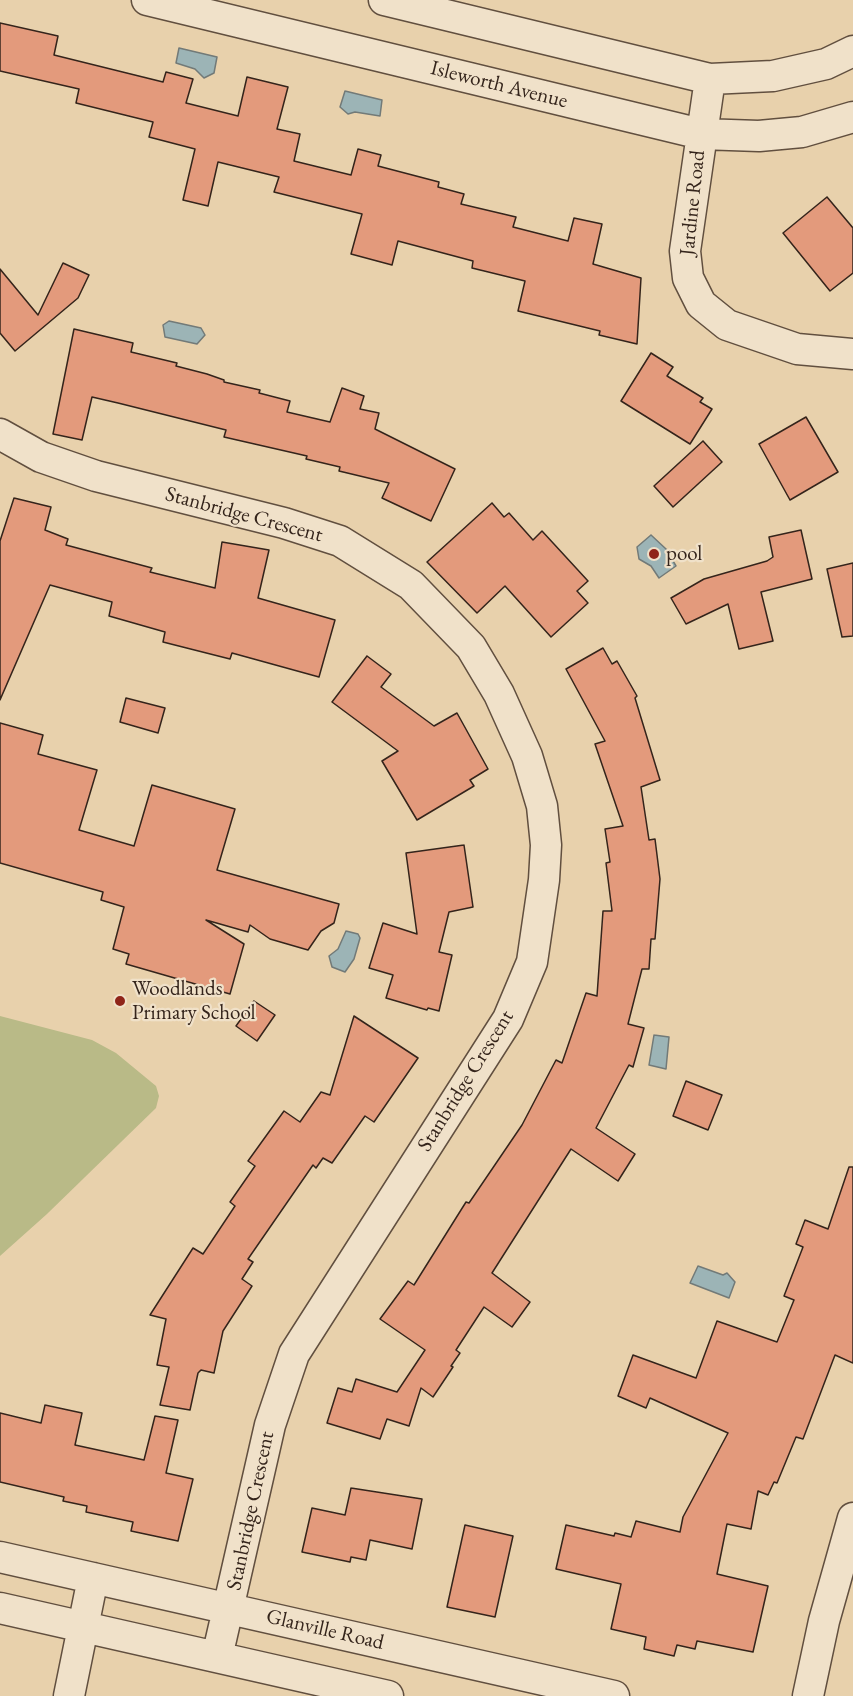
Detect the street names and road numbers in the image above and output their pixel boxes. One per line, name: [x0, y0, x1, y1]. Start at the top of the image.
street label: Isleworth Avenue: [428, 56, 570, 114]
street label: Jardine Road: [675, 149, 711, 257]
street label: Stanbridge Crescent: [163, 482, 325, 548]
street label: Stanbridge Crescent: [412, 1006, 520, 1156]
street label: Stanbridge Crescent: [222, 1429, 280, 1593]
street label: Glanville Road: [264, 1604, 386, 1656]

